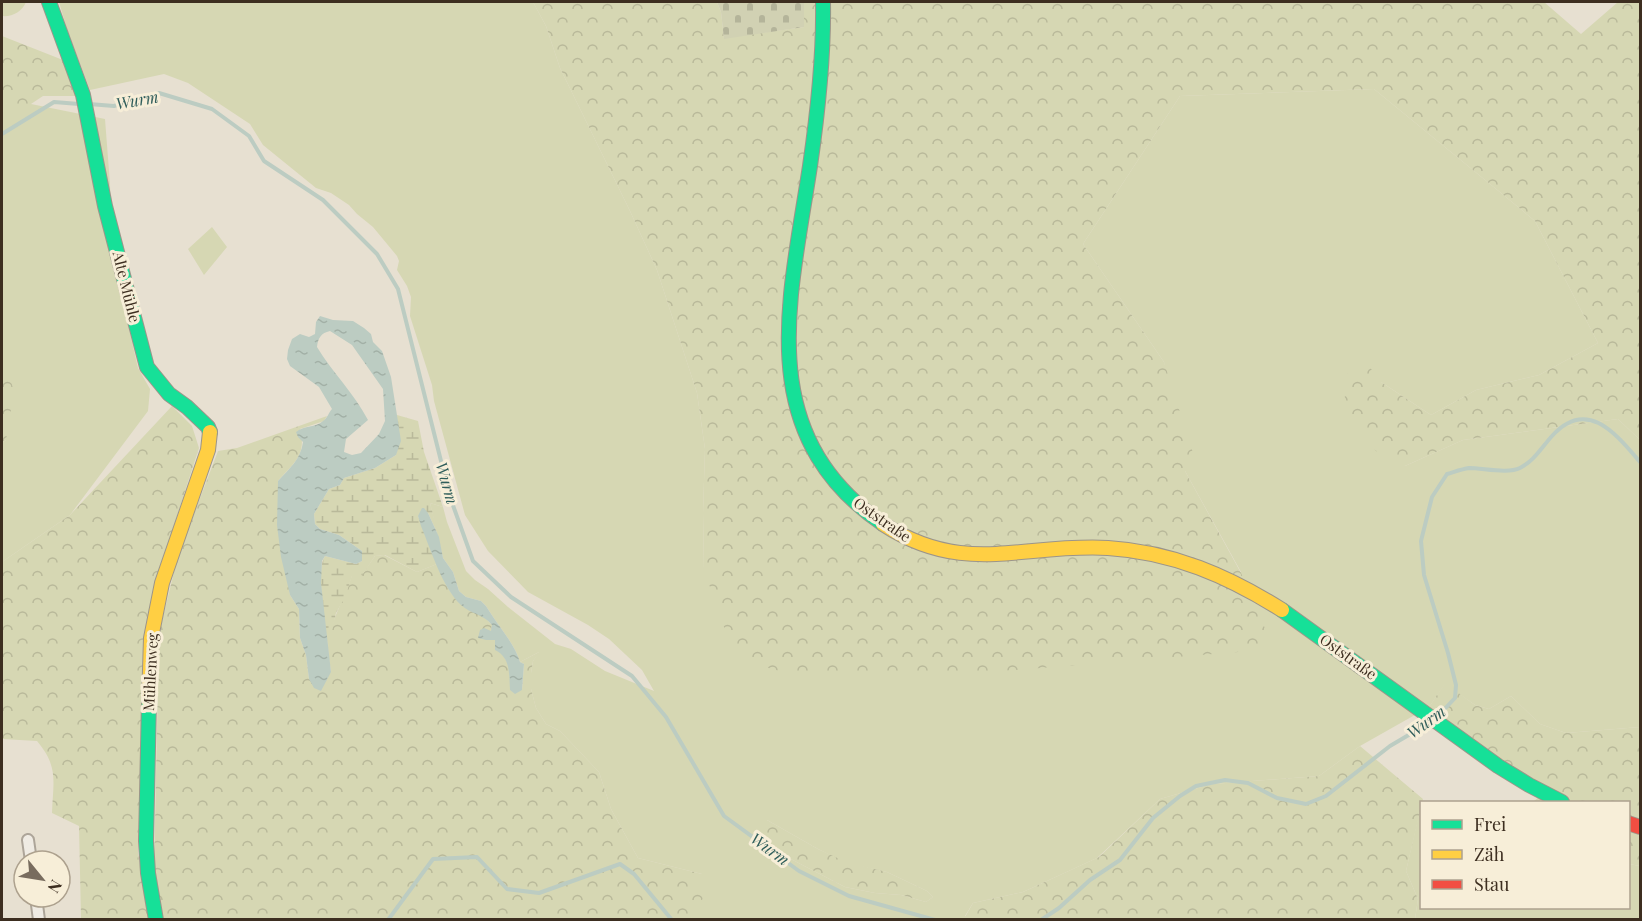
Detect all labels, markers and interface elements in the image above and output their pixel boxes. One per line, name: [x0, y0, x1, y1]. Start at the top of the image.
water label: Wurm: [114, 85, 160, 114]
street label: Alte Mühle: [108, 248, 145, 324]
water label: Wurm: [431, 459, 464, 506]
street label: Oststraße: [850, 492, 915, 546]
street label: Oststraße: [1316, 629, 1381, 684]
street label: Mühlenweg: [138, 632, 162, 711]
water label: Wurm: [1402, 700, 1449, 743]
legend: [1420, 801, 1630, 909]
text: Frei: [1474, 812, 1506, 836]
water label: Wurm: [747, 827, 794, 870]
text: Zäh: [1474, 842, 1505, 866]
north arrow: [12, 849, 72, 909]
text: Stau: [1474, 872, 1510, 896]
text: N: [43, 876, 67, 897]

